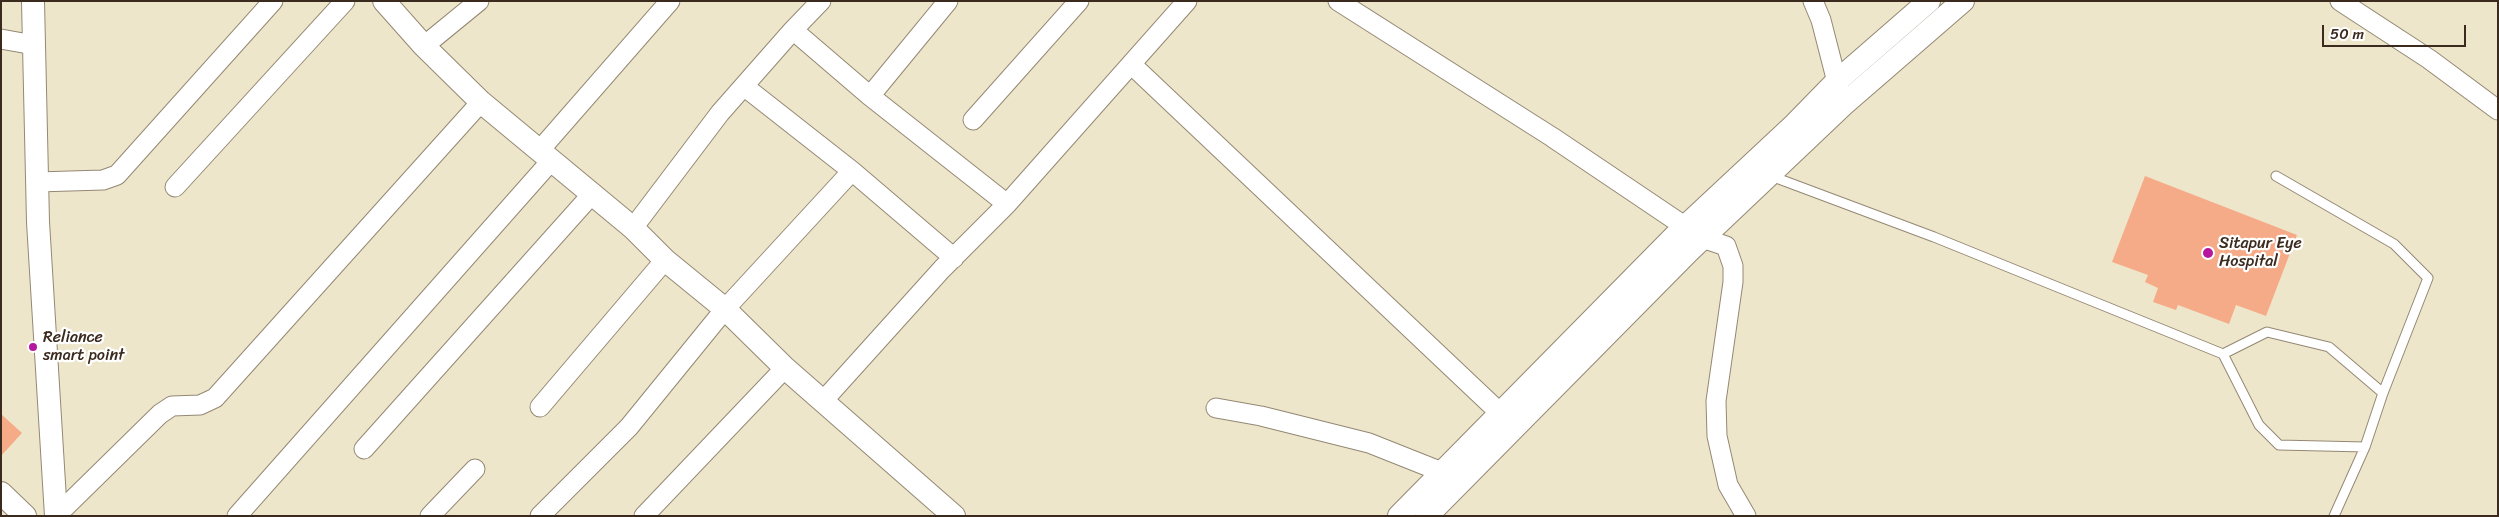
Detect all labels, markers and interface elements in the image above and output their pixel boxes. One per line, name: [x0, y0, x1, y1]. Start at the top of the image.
scale bar: [2324, 15, 2468, 47]
text: 50 m: [2330, 21, 2364, 47]
place label: Sitapur Eye Hospital: [2219, 234, 2302, 272]
marker: Sitapur Eye Hospital: [2201, 246, 2215, 260]
place label: Reliance smart point: [43, 328, 124, 366]
marker: Reliance smart point: [27, 341, 39, 353]

